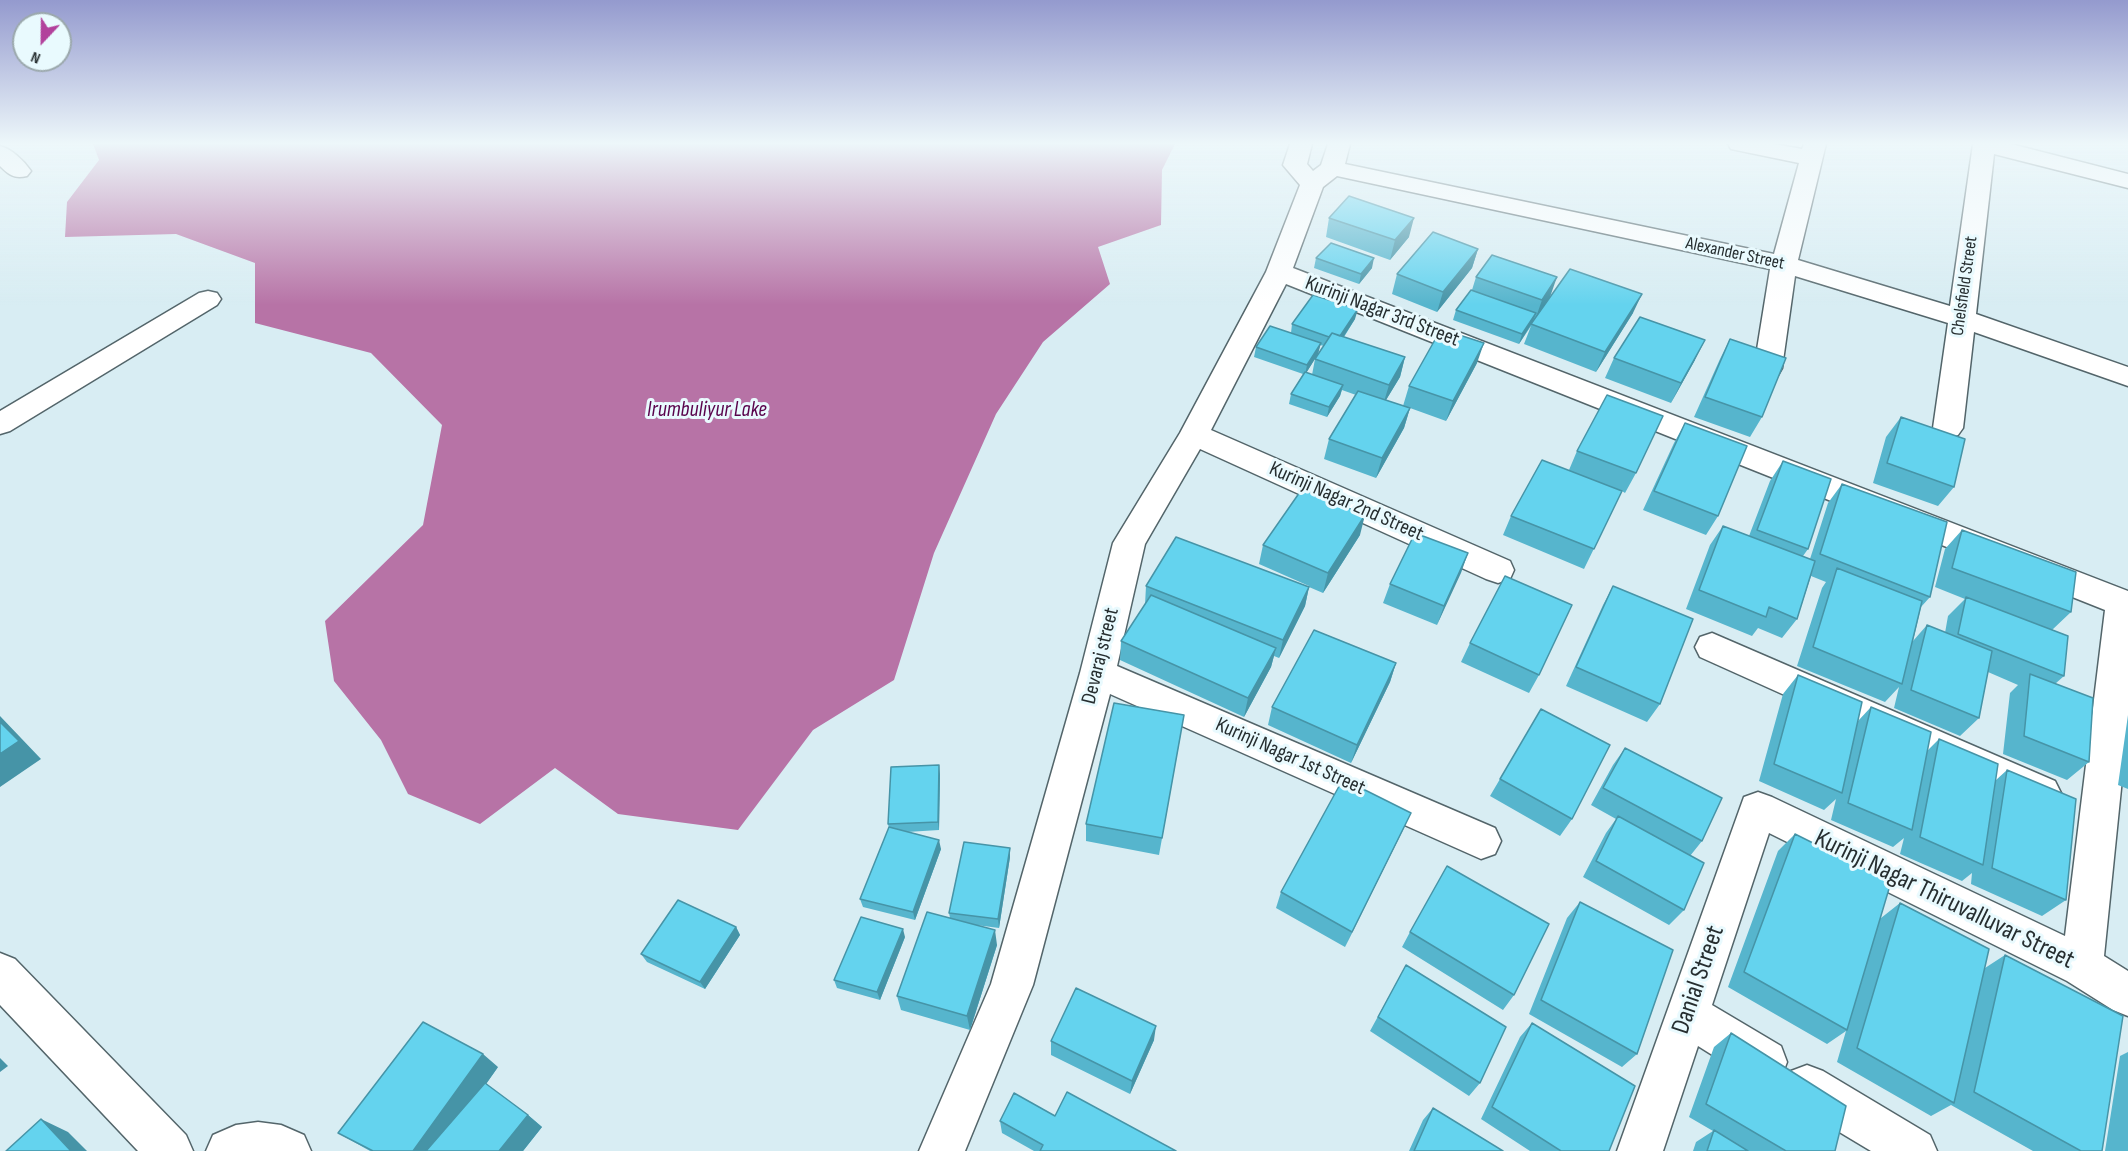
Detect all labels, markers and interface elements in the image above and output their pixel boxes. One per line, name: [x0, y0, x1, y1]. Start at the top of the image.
north arrow: [12, 12, 72, 72]
text: N: [28, 47, 43, 68]
street label: Alexander Street: [1684, 233, 1786, 275]
street label: Chelsfield Street: [1947, 235, 1983, 337]
street label: Kurinji Nagar 3rd Street: [1301, 271, 1463, 353]
water label: Irumbuliyur Lake: [647, 397, 767, 423]
street label: Kurinji Nagar 2nd Street: [1265, 457, 1427, 547]
street label: Devaraj street: [1077, 605, 1125, 707]
street label: Kurinji Nagar 1st Street: [1211, 713, 1369, 801]
street label: Kurinji Nagar Thiruvalluvar Street: [1809, 823, 2079, 977]
street label: Danial Street: [1666, 922, 1732, 1038]

